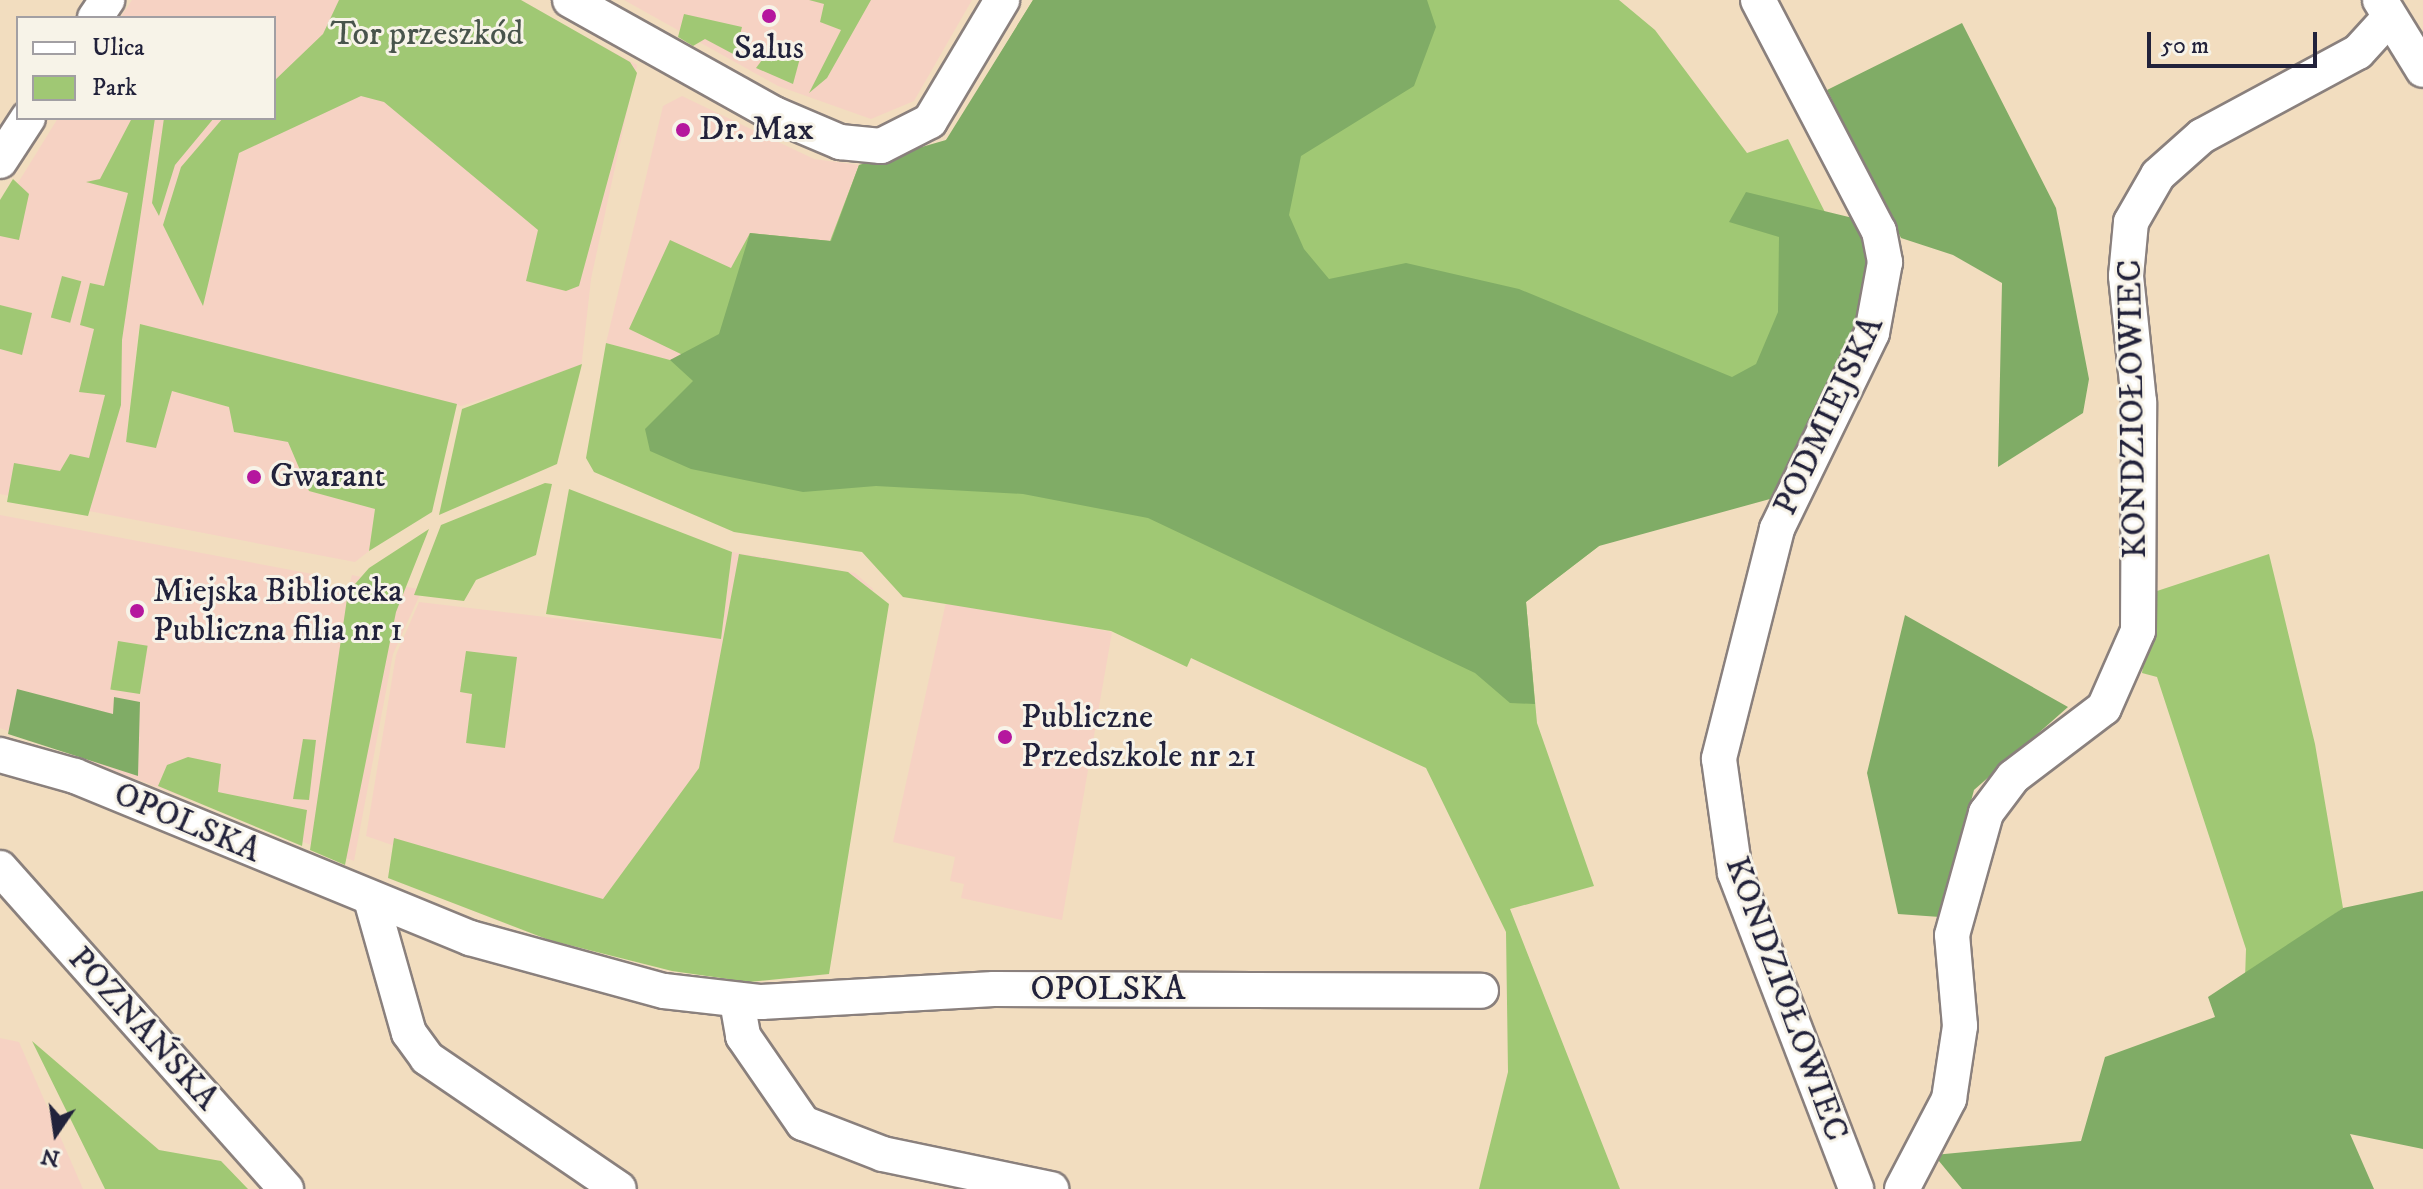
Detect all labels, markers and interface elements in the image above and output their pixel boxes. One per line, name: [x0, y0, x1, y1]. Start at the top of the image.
marker: Salus: [760, 7, 778, 25]
park label: Tor przeszkód: [330, 15, 524, 55]
legend: [16, 16, 276, 120]
scale bar: [2151, 16, 2321, 66]
place label: Salus: [734, 29, 804, 69]
text: 50 m: [2161, 31, 2209, 61]
text: Ulica: [92, 33, 145, 63]
text: Park: [92, 73, 137, 103]
place label: Dr. Max: [699, 110, 814, 150]
marker: Dr. Max: [674, 121, 692, 139]
street label: KONDZIOŁOWIEC: [2110, 259, 2156, 559]
street label: PODMIEJSKA: [1765, 310, 1893, 522]
place label: Gwarant: [270, 457, 385, 497]
marker: Gwarant: [245, 468, 263, 486]
place label: Miejska Biblioteka Publiczna filia nr 1: [153, 571, 403, 650]
marker: Miejska Biblioteka Publiczna filia nr 1: [128, 602, 146, 620]
place label: Publiczne Przedszkole nr 21: [1021, 697, 1257, 776]
marker: Publiczne Przedszkole nr 21: [996, 728, 1014, 746]
street label: OPOLSKA: [108, 774, 266, 872]
street label: KONDZIOŁOWIEC: [1716, 851, 1856, 1147]
street label: POZNAŃSKA: [59, 939, 227, 1119]
street label: OPOLSKA: [1030, 970, 1186, 1010]
north arrow: [16, 1093, 96, 1173]
text: N: [39, 1142, 62, 1172]

